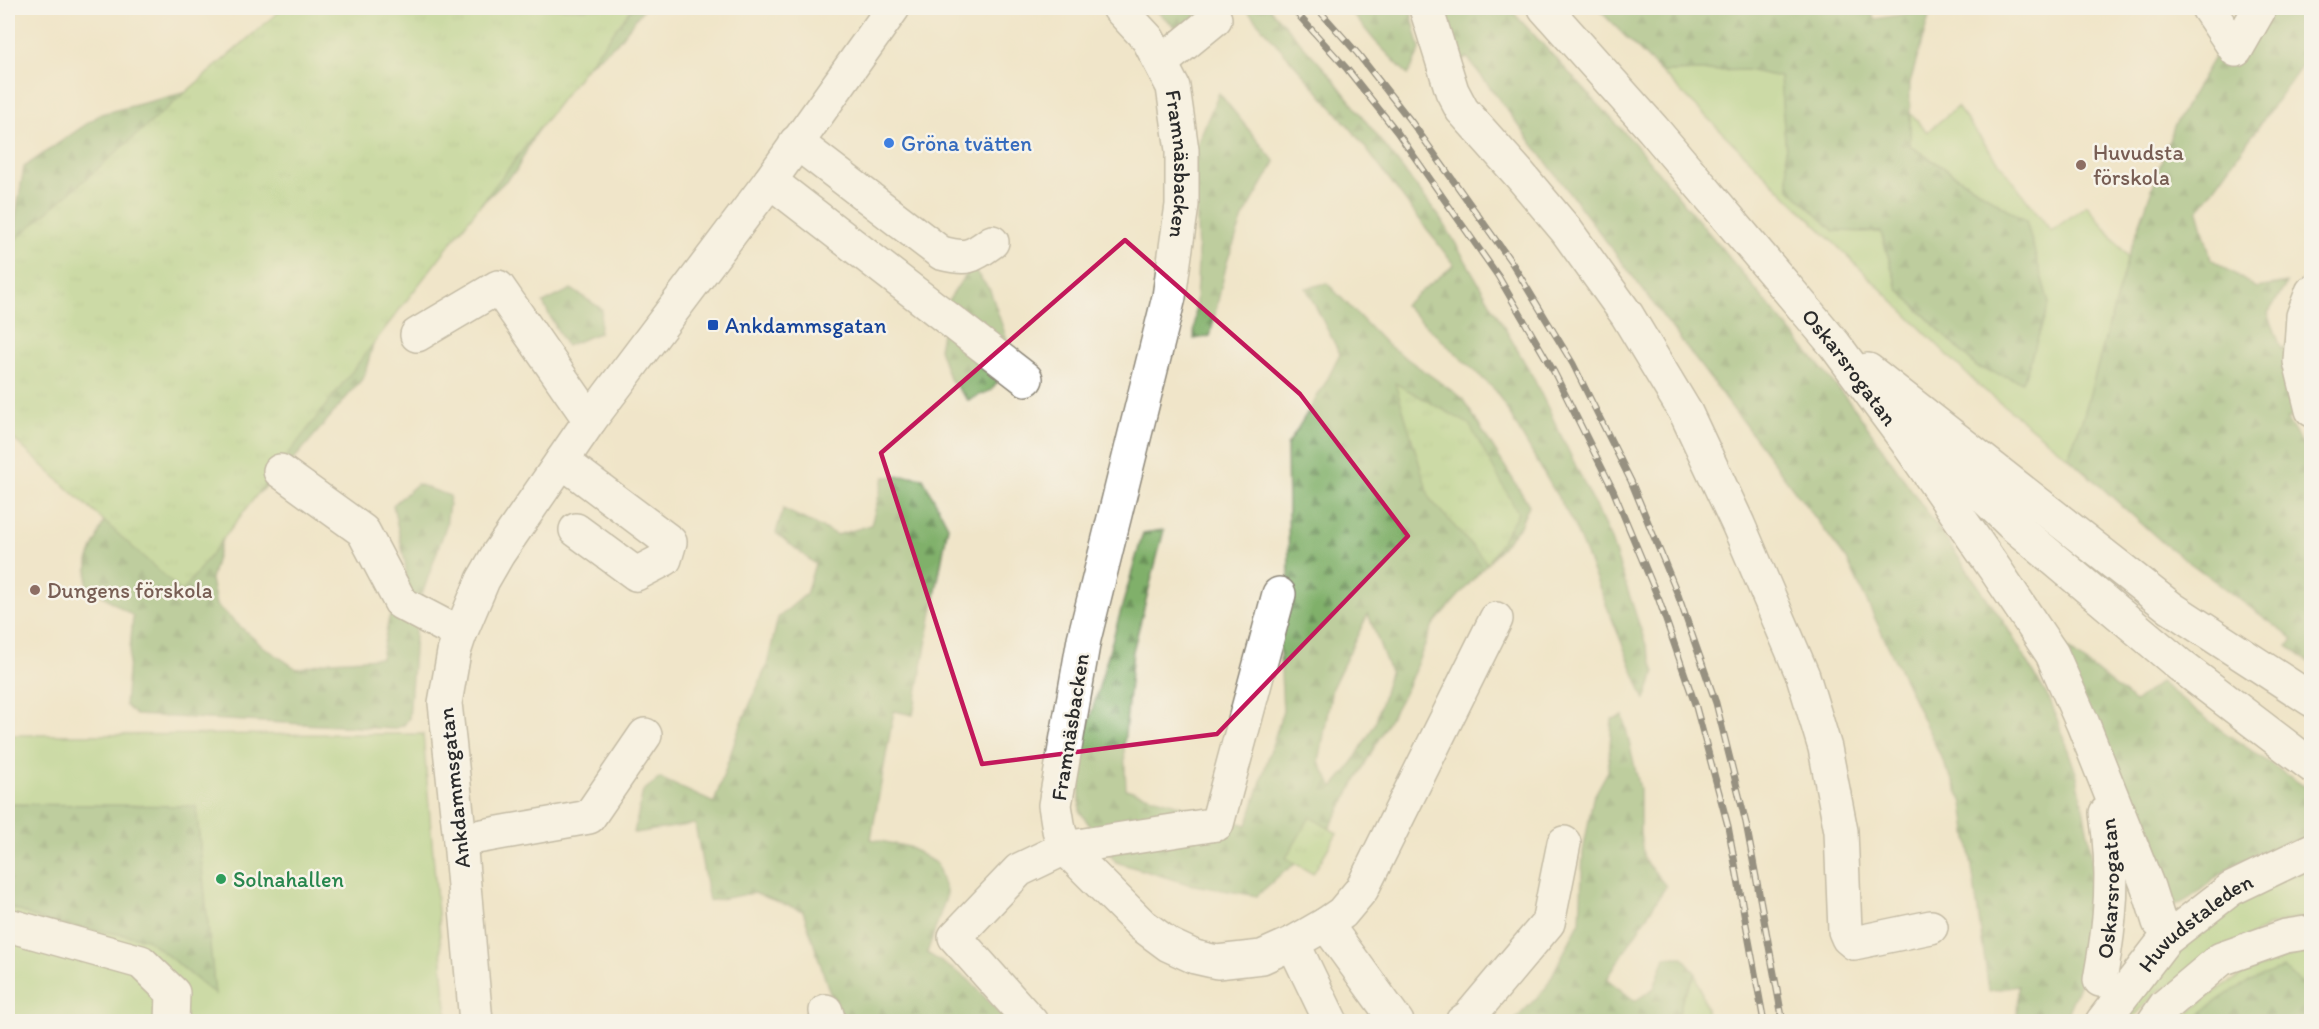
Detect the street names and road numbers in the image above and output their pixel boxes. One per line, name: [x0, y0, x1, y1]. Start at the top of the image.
street label: Framnäsbacken: [1160, 88, 1196, 240]
street label: Oskarsrogatan: [1796, 303, 1904, 431]
street label: Framnäsbacken: [1045, 651, 1095, 803]
street label: Ankdammsgatan: [432, 706, 476, 870]
street label: Oskarsrogatan: [2090, 817, 2124, 961]
street label: Huvudstaleden: [2132, 867, 2258, 977]

